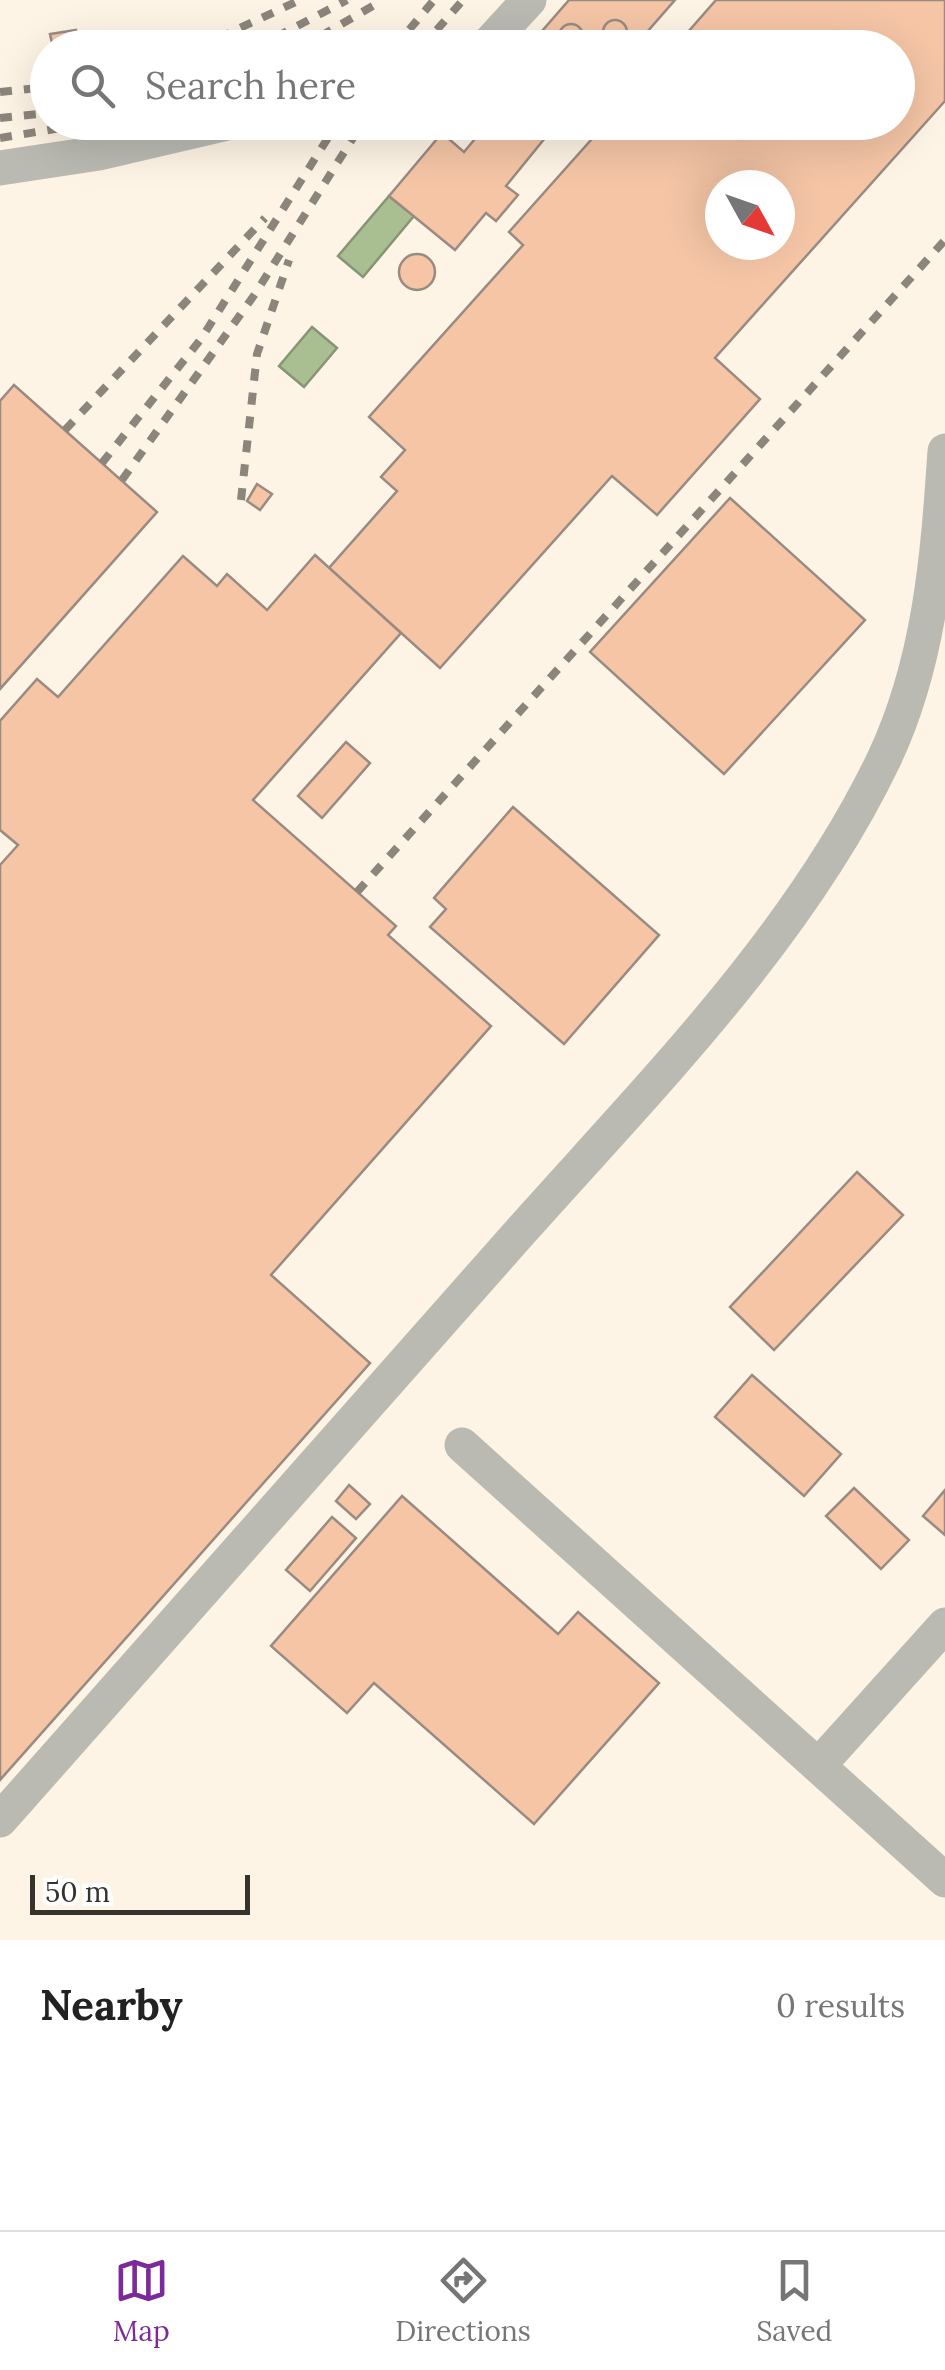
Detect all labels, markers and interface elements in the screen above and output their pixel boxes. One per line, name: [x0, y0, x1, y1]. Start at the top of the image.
search box: [30, 30, 915, 140]
icon: search: [65, 58, 120, 113]
text: Search here: [145, 61, 356, 109]
north arrow: [705, 170, 795, 260]
scale bar: [30, 1870, 250, 1914]
text: 50 m: [45, 1874, 110, 1910]
text: Nearby: [40, 1978, 183, 2032]
text: 0 results: [776, 1985, 905, 2026]
tab: Map: [113, 2253, 170, 2349]
tab: Directions: [395, 2253, 531, 2349]
tab: Saved: [756, 2253, 832, 2349]

